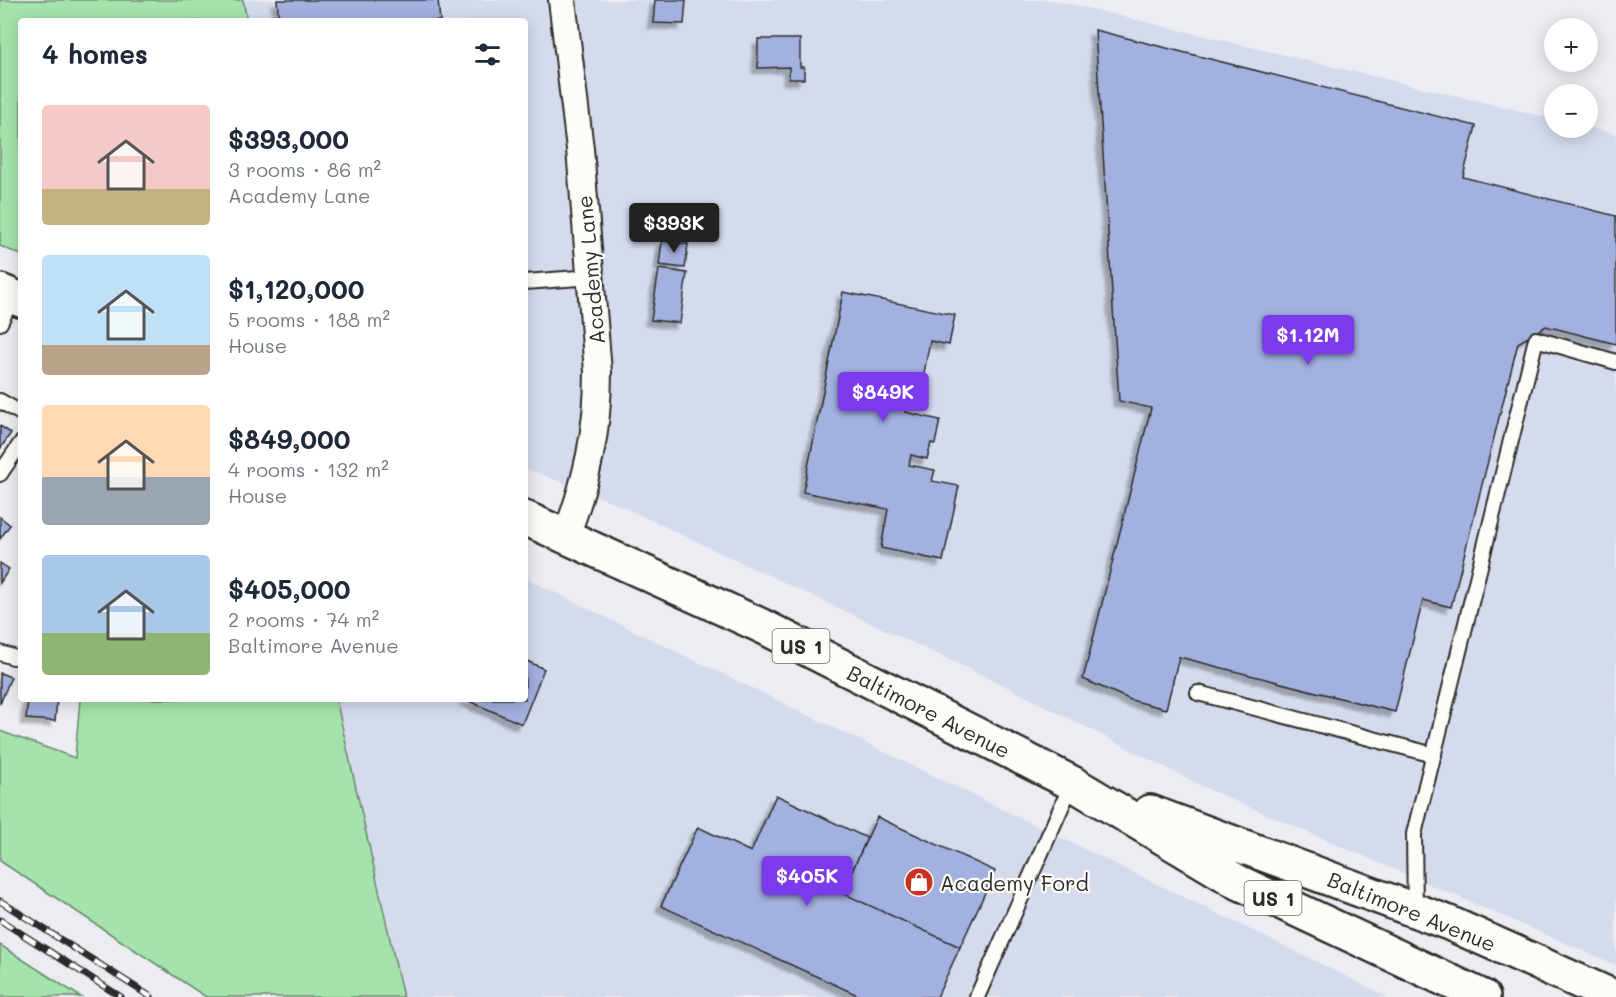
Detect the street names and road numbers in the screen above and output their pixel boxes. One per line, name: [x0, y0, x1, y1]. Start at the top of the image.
street label: Academy Lane: [570, 194, 610, 346]
road number: US 1: [772, 629, 830, 663]
street label: Baltimore Avenue: [843, 658, 1015, 764]
street label: Baltimore Avenue: [1324, 865, 1500, 957]
road number: US 1: [1244, 881, 1302, 915]

